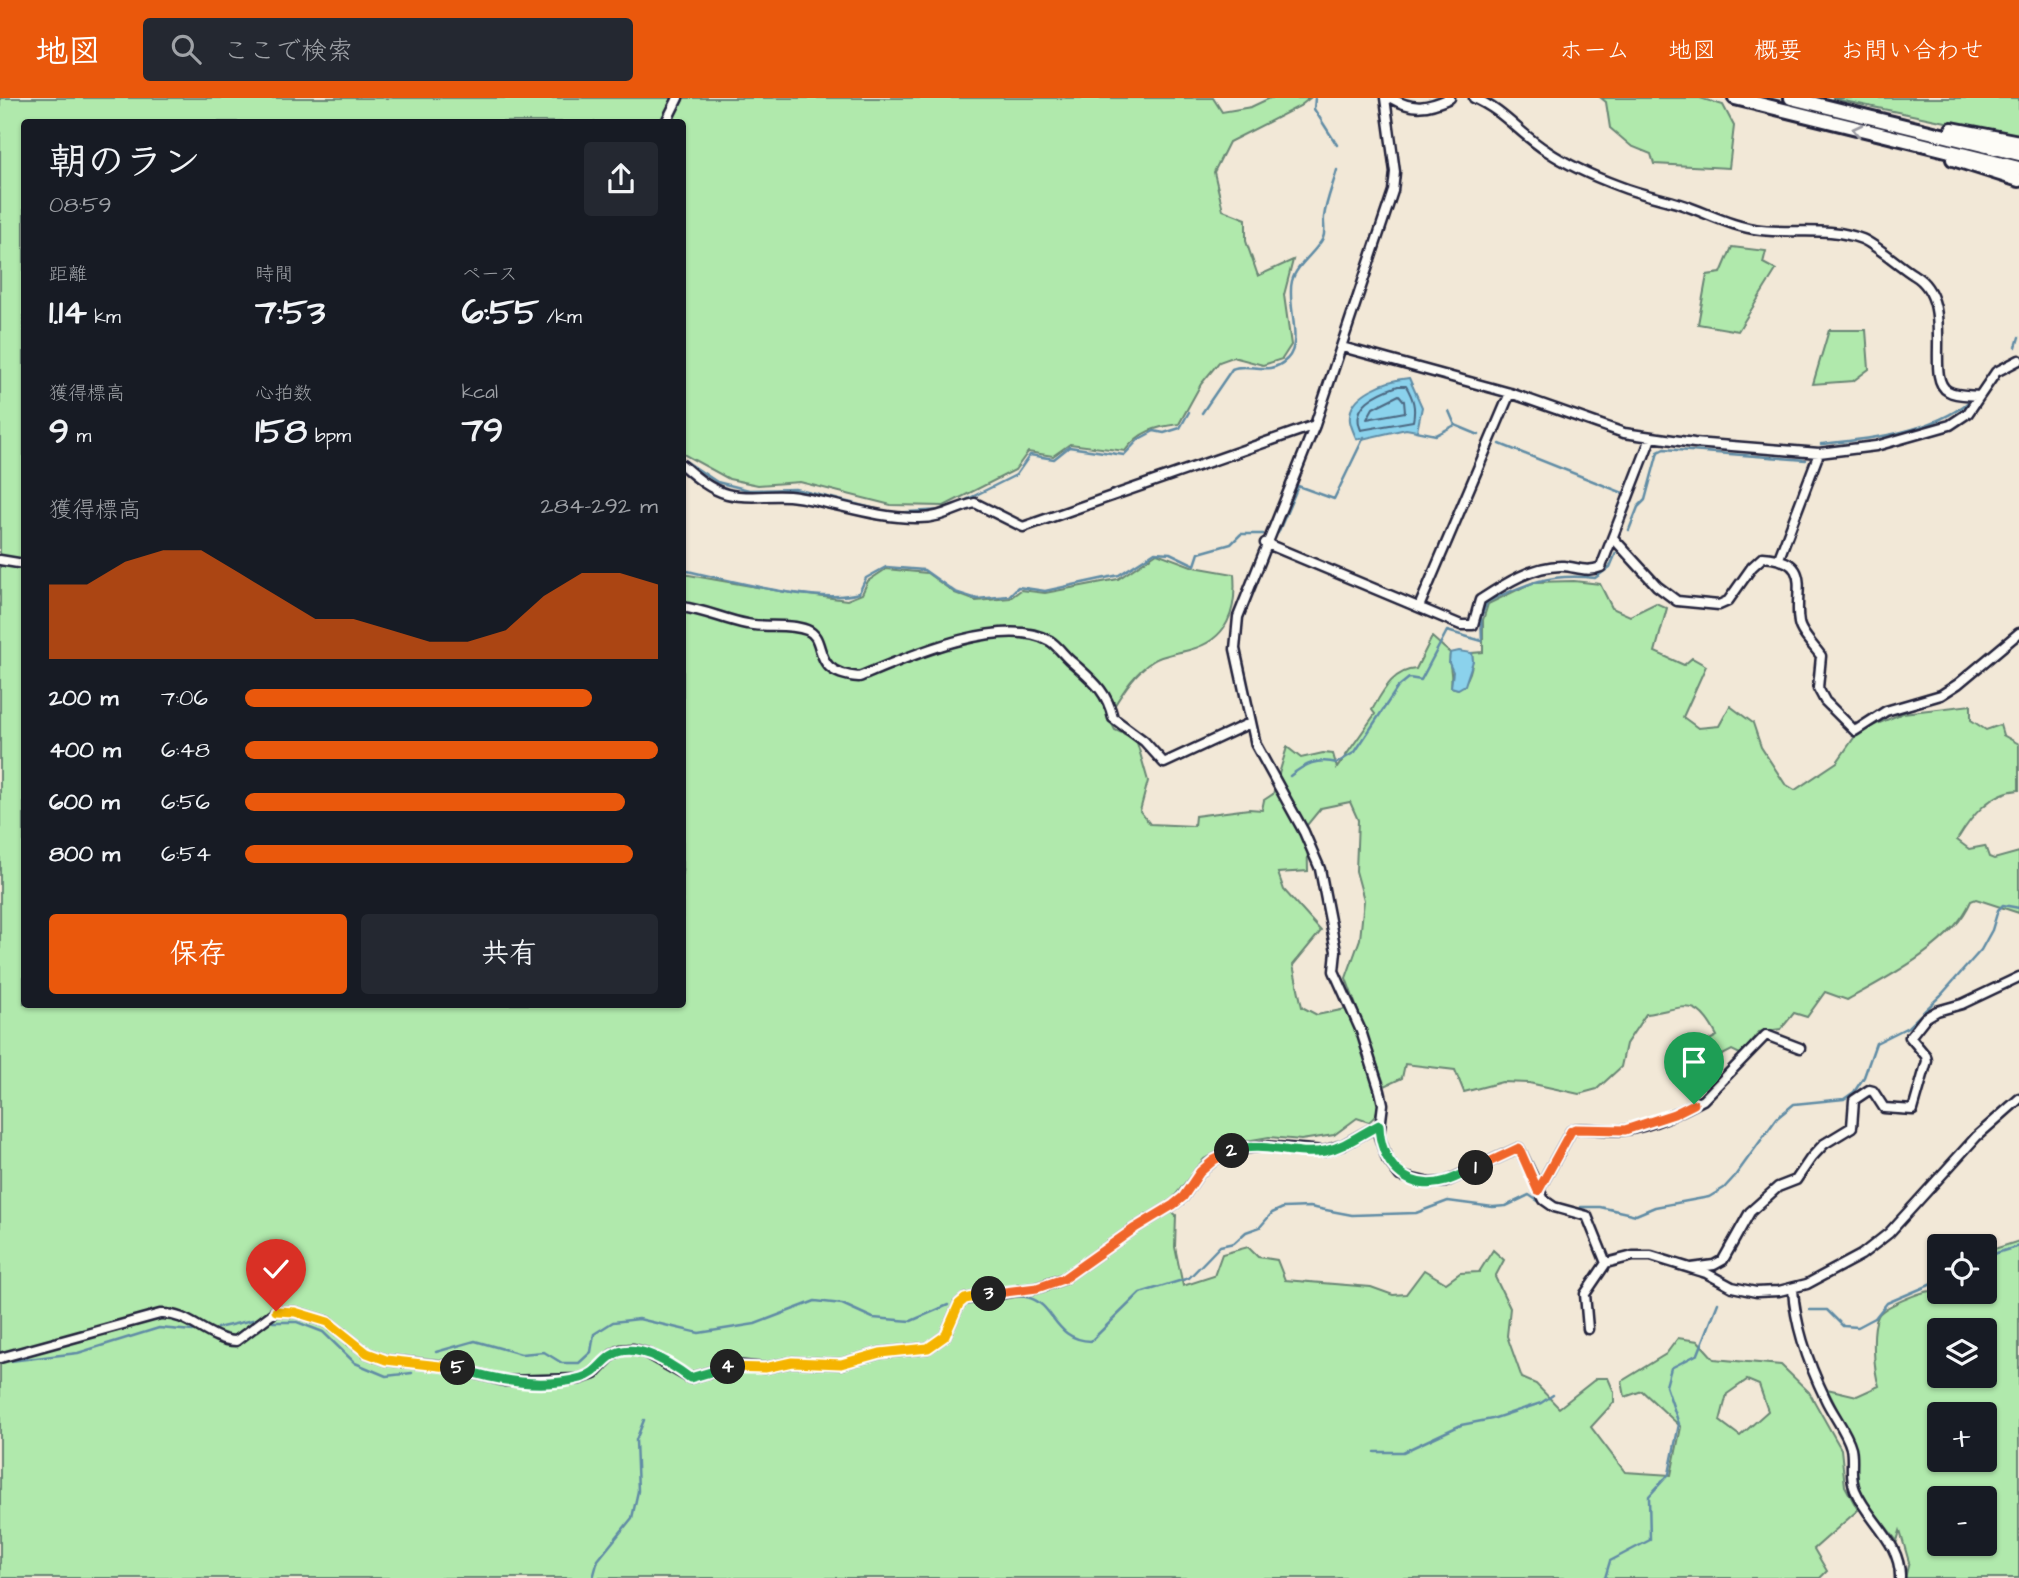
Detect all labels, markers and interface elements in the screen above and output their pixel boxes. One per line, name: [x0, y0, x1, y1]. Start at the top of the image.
search box: [143, 18, 633, 81]
text: 地図: [35, 29, 101, 75]
icon: search: [167, 30, 205, 68]
text: ここで検索: [223, 33, 353, 69]
text: ホーム: [1559, 34, 1630, 68]
text: 地図: [1668, 34, 1716, 68]
text: 概要: [1754, 34, 1802, 68]
text: お問い合わせ: [1840, 34, 1984, 68]
one-way arrow: [1851, 124, 1863, 138]
text: 朝のラン: [49, 137, 201, 189]
button: share: [584, 142, 658, 216]
text: 08:59: [49, 189, 112, 221]
text: 距離: [49, 261, 87, 288]
text: 時間: [255, 261, 293, 288]
text: ペース: [462, 261, 518, 288]
text: 1.14: [49, 288, 87, 337]
text: 7:53: [255, 288, 325, 337]
text: 6:55: [462, 288, 539, 337]
text: km: [87, 304, 121, 331]
text: /km: [539, 304, 582, 331]
text: kcal: [462, 379, 498, 406]
text: 獲得標高: [49, 380, 125, 407]
text: 心拍数: [255, 380, 312, 407]
text: 79: [462, 406, 503, 455]
text: 9: [49, 407, 69, 456]
text: 158: [255, 407, 307, 456]
text: m: [69, 423, 91, 450]
text: bpm: [307, 423, 351, 450]
text: 284–292 m: [541, 490, 658, 522]
text: 獲得標高: [49, 494, 141, 526]
text: 200 m: [49, 682, 118, 714]
text: 7:06: [161, 682, 208, 714]
text: 400 m: [49, 734, 121, 766]
text: 6:48: [161, 734, 210, 766]
text: 600 m: [49, 786, 120, 818]
text: 6:56: [161, 786, 210, 818]
text: 800 m: [49, 838, 120, 870]
text: 6:54: [161, 838, 211, 870]
button: 保存: [49, 914, 347, 994]
button: 共有: [361, 914, 658, 994]
pin: [1664, 1032, 1724, 1104]
icon: arrive: [1675, 1043, 1713, 1081]
pin: 2: [1214, 1134, 1250, 1168]
text: 2: [1226, 1137, 1237, 1164]
pin: 1: [1458, 1150, 1494, 1186]
text: 1: [1474, 1154, 1477, 1181]
map controls: [1927, 1234, 1997, 1556]
button: locate: [1927, 1234, 1997, 1304]
pin: [246, 1239, 306, 1311]
icon: check: [257, 1250, 295, 1288]
pin: 3: [972, 1276, 1006, 1312]
text: 3: [984, 1280, 993, 1307]
button: layers: [1927, 1318, 1997, 1388]
pin: 5: [440, 1350, 476, 1386]
pin: 4: [710, 1350, 746, 1384]
text: 4: [721, 1353, 734, 1380]
text: 5: [451, 1354, 464, 1381]
button: +: [1927, 1402, 1997, 1472]
button: −: [1927, 1486, 1997, 1556]

